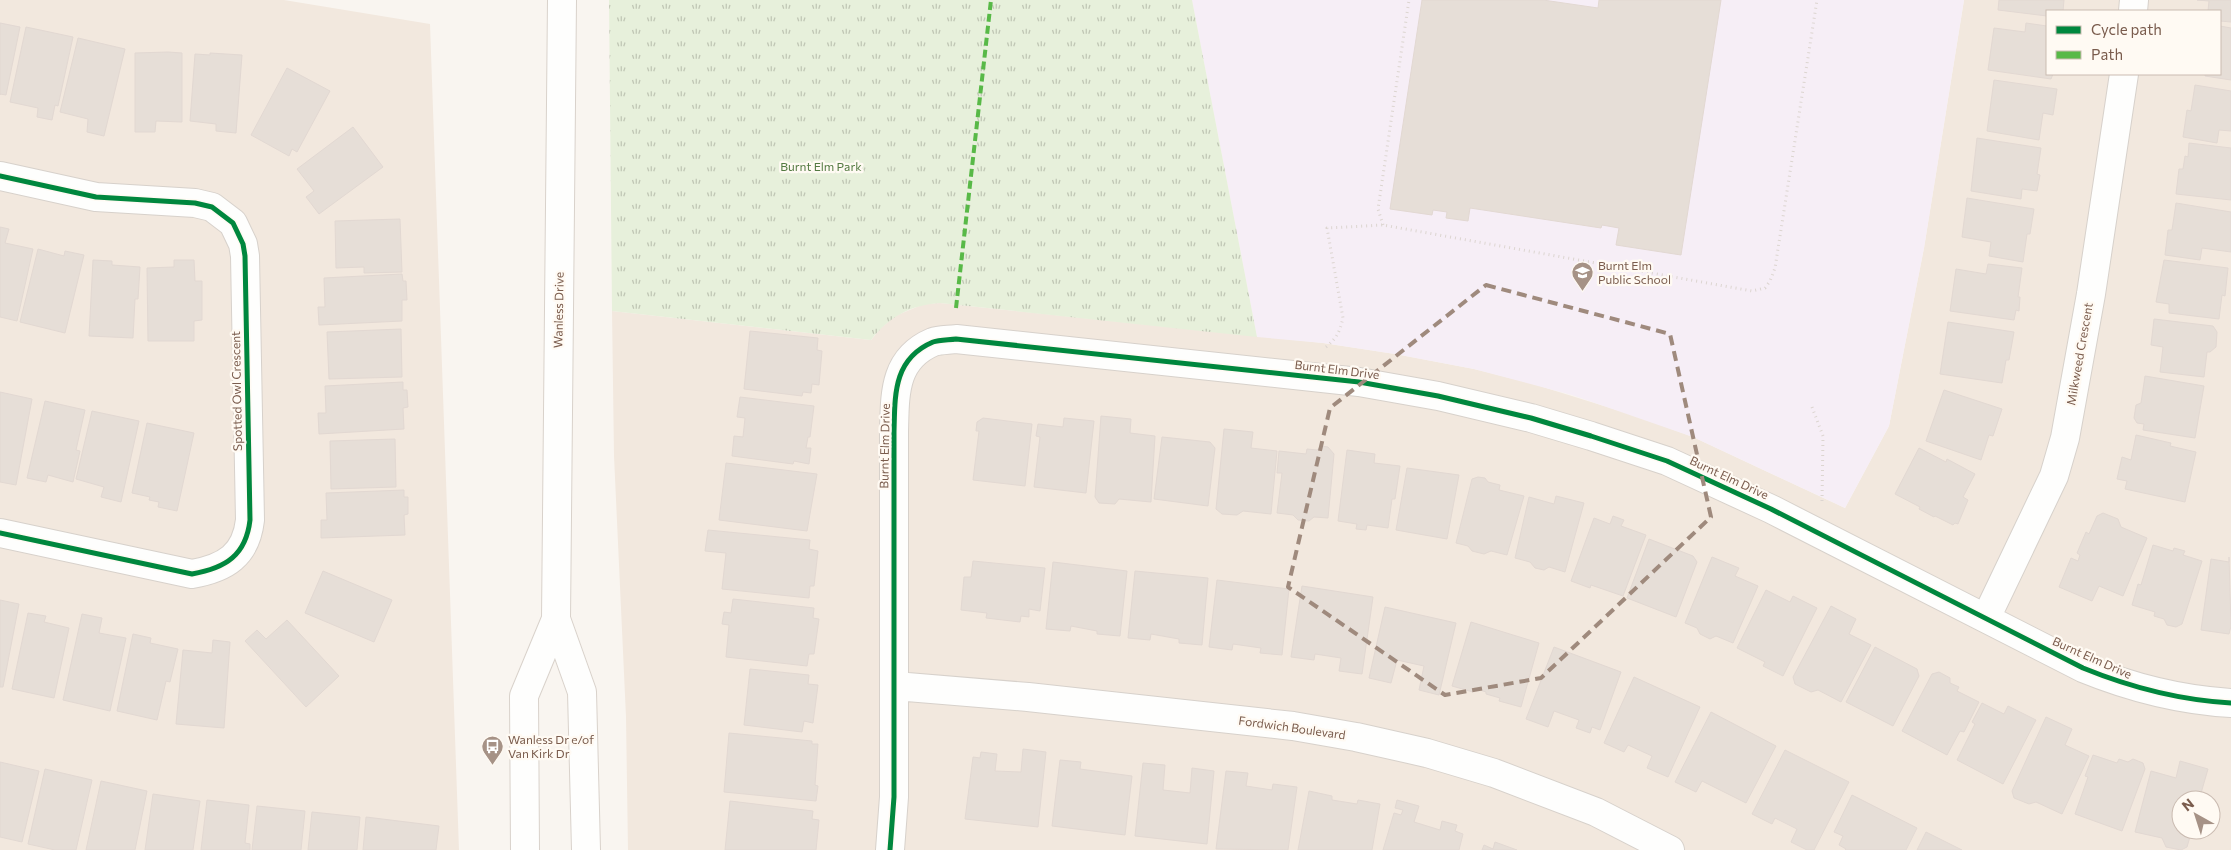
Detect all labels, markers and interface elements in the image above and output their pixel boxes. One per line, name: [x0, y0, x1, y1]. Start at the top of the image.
legend: [2046, 10, 2221, 75]
text: Cycle path: [2091, 20, 2162, 38]
text: Path: [2091, 45, 2123, 63]
park label: Burnt Elm Park: [780, 159, 862, 173]
place label: Burnt Elm Public School: [1598, 258, 1671, 286]
school or university icon: Burnt Elm Public School: [1570, 261, 1594, 292]
street label: Wanless Drive: [550, 272, 566, 348]
street label: Milkweed Crescent: [2063, 301, 2095, 406]
street label: Spotted Owl Crescent: [228, 331, 244, 451]
street label: Burnt Elm Drive: [1294, 357, 1380, 381]
street label: Burnt Elm Drive: [876, 403, 892, 489]
street label: Burnt Elm Drive: [1688, 453, 1771, 501]
street label: Burnt Elm Drive: [2051, 633, 2134, 681]
street label: Fordwich Boulevard: [1238, 713, 1347, 741]
place label: Wanless Dr e/of Van Kirk Dr: [508, 732, 594, 760]
bus stop icon: Wanless Dr e/of Van Kirk Dr: [480, 735, 504, 766]
north arrow: [2171, 790, 2221, 840]
text: N: [2178, 795, 2197, 814]

